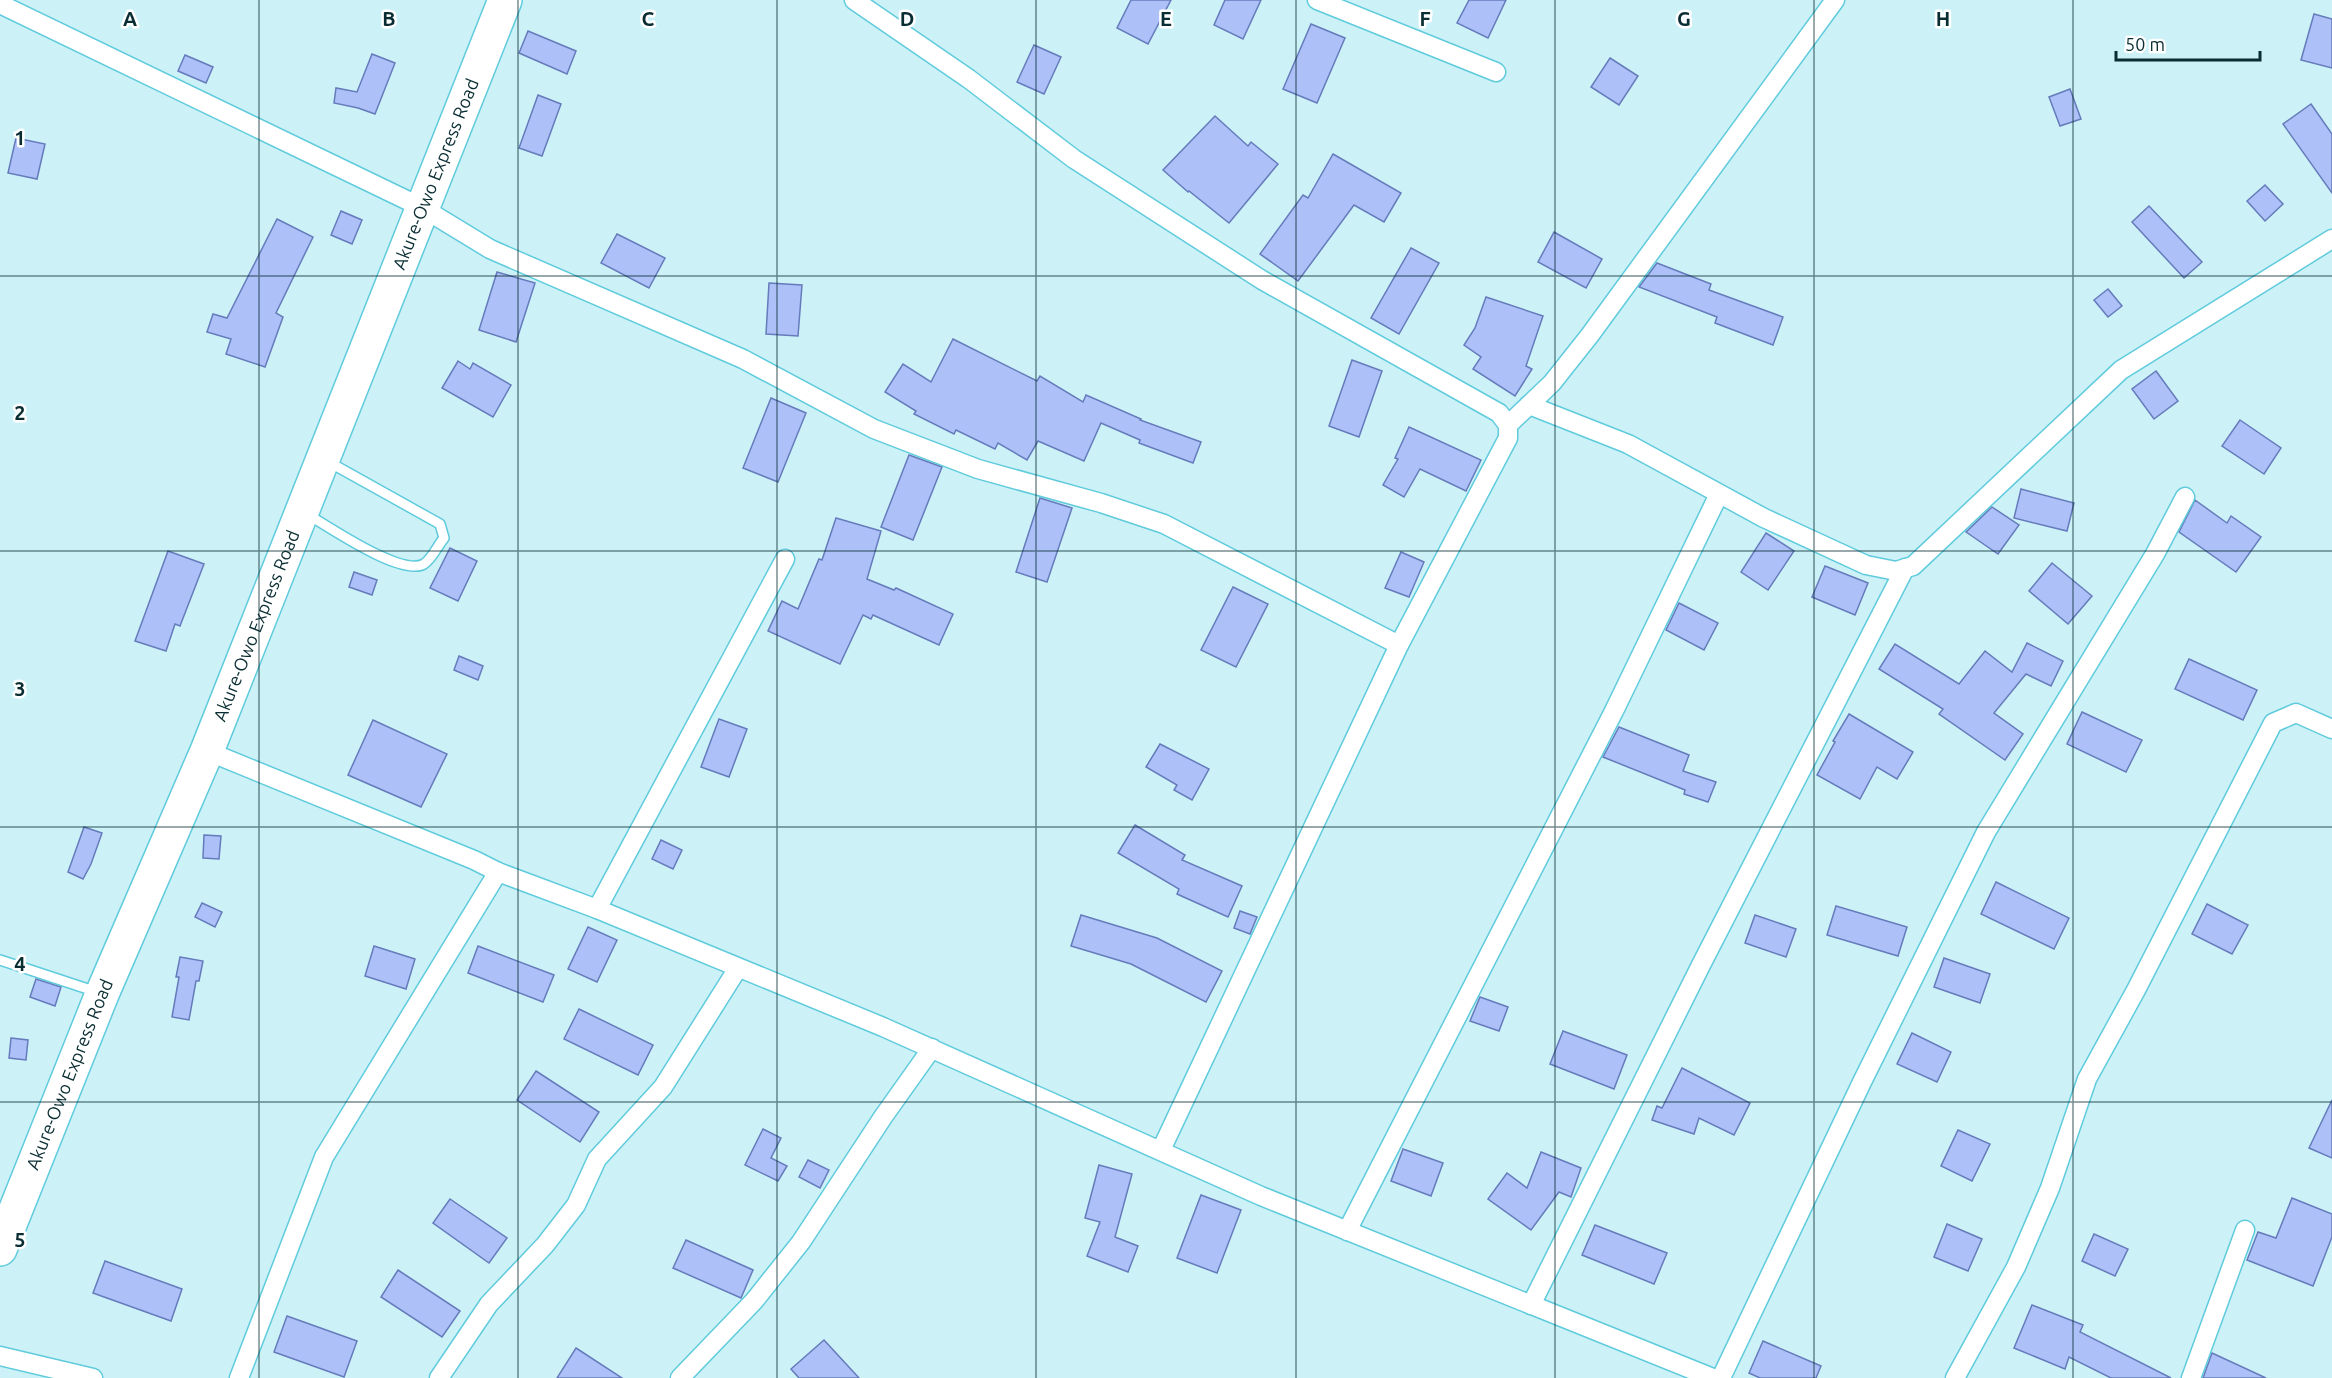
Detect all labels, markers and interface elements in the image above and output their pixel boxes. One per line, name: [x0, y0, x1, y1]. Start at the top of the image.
text: A: [123, 7, 137, 30]
text: B: [382, 7, 396, 30]
text: C: [642, 7, 655, 30]
text: D: [900, 7, 914, 30]
text: E: [1160, 7, 1172, 30]
text: F: [1419, 7, 1431, 30]
text: G: [1677, 7, 1691, 30]
text: H: [1936, 7, 1950, 30]
scale bar: [2116, 24, 2260, 62]
text: 50 m: [2125, 34, 2165, 54]
street label: Akure-Owo Express Road: [388, 75, 482, 272]
text: 1: [14, 126, 26, 149]
text: 2: [14, 401, 26, 424]
street label: Akure-Owo Express Road: [209, 527, 303, 724]
text: 3: [14, 677, 26, 700]
text: 4: [14, 952, 26, 975]
street label: Akure-Owo Express Road: [22, 976, 116, 1172]
text: 5: [14, 1228, 26, 1251]

